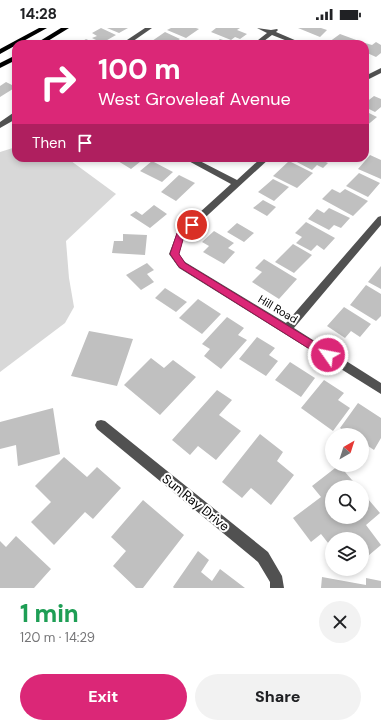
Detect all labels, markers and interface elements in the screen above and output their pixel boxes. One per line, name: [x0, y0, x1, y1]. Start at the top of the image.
text: 14:28: [20, 4, 57, 24]
text: 100 m: [98, 51, 181, 88]
icon: right: [32, 56, 84, 108]
text: West Groveleaf Avenue: [98, 87, 291, 111]
icon: arrive: [74, 132, 96, 154]
text: Then: [32, 133, 66, 153]
pin: [175, 208, 209, 242]
icon: arrive: [181, 214, 203, 236]
street label: Hill Road: [256, 292, 300, 326]
position arrow: [307, 334, 349, 376]
north arrow: [325, 428, 369, 472]
map controls: [325, 428, 369, 576]
street label: Sun Ray Drive: [159, 470, 233, 535]
button: search: [325, 480, 369, 524]
button: layers: [325, 532, 369, 576]
text: 1 min: [20, 598, 79, 629]
button: close: [319, 601, 361, 643]
text: 120 m · 14:29: [20, 629, 95, 646]
button: Exit: [20, 674, 187, 720]
button: Share: [195, 674, 361, 720]

